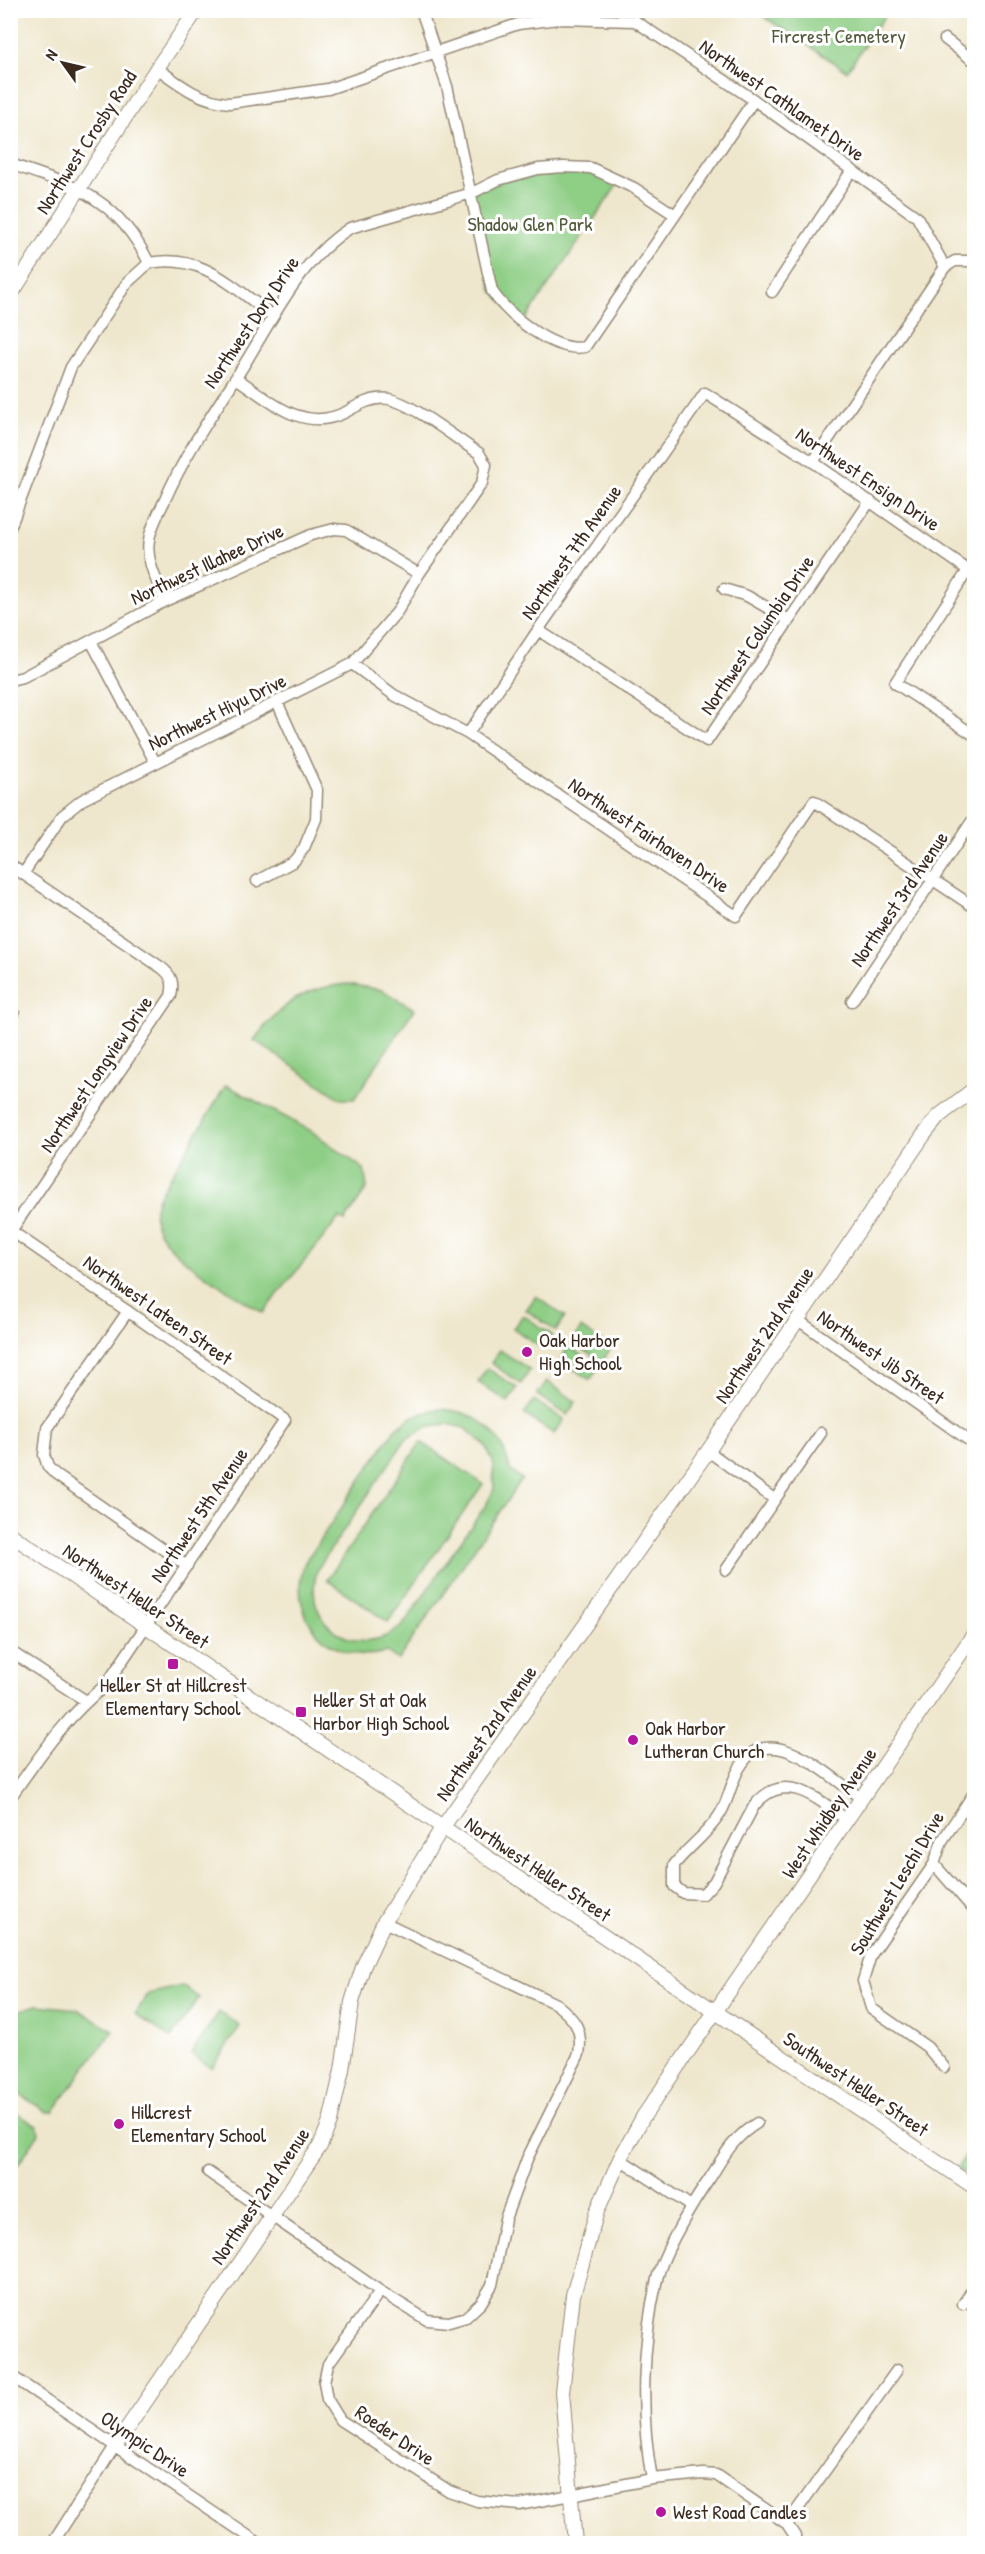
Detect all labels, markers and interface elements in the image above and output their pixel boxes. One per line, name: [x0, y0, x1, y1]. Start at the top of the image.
park label: Fircrest Cemetery: [771, 22, 906, 49]
street label: Northwest Cathlamet Drive: [694, 32, 870, 167]
north arrow: [33, 33, 93, 93]
text: N: [39, 45, 62, 64]
street label: Northwest Crosby Road: [29, 64, 142, 219]
park label: Shadow Glen Park: [467, 210, 593, 237]
street label: Northwest Dory Drive: [196, 250, 305, 393]
street label: Northwest Ensign Drive: [791, 420, 946, 537]
street label: Northwest 7th Avenue: [514, 479, 627, 624]
street label: Northwest Illahee Drive: [126, 516, 288, 611]
street label: Northwest Columbia Drive: [693, 550, 820, 720]
street label: Northwest Hiyu Drive: [143, 666, 290, 757]
street label: Northwest Fairhaven Drive: [563, 771, 735, 899]
street label: Northwest 3rd Avenue: [843, 826, 954, 972]
street label: Northwest Longview Drive: [33, 990, 158, 1157]
street label: Northwest Lateen Street: [78, 1248, 239, 1372]
street label: Northwest 2nd Avenue: [708, 1261, 819, 1408]
street label: Northwest Jib Street: [812, 1303, 951, 1411]
place label: Oak Harbor High School: [539, 1326, 622, 1376]
marker: Oak Harbor High School: [520, 1345, 534, 1359]
street label: Northwest 5th Avenue: [143, 1442, 254, 1587]
street label: Northwest Heller Street: [58, 1537, 216, 1655]
marker: Heller St at Hillcrest Elementary School: [166, 1657, 180, 1671]
street label: Northwest 2nd Avenue: [429, 1660, 542, 1806]
place label: Heller St at Hillcrest Elementary School: [100, 1671, 247, 1721]
place label: Heller St at Oak Harbor High School: [313, 1686, 450, 1736]
marker: Heller St at Oak Harbor High School: [294, 1705, 308, 1719]
place label: Oak Harbor Lutheran Church: [645, 1714, 764, 1764]
marker: Oak Harbor Lutheran Church: [626, 1733, 640, 1747]
street label: West Whidbey Avenue: [775, 1742, 882, 1883]
street label: Southwest Leschi Drive: [843, 1806, 950, 1960]
street label: Northwest Heller Street: [460, 1810, 618, 1928]
street label: Southwest Heller Street: [778, 2025, 935, 2143]
place label: Hillcrest Elementary School: [131, 2098, 267, 2148]
marker: Hillcrest Elementary School: [112, 2117, 126, 2131]
street label: Northwest 2nd Avenue: [204, 2122, 315, 2269]
street label: Roeder Drive: [350, 2398, 440, 2471]
street label: Olympic Drive: [96, 2404, 195, 2483]
place label: West Road Candles: [673, 2498, 807, 2525]
marker: West Road Candles: [654, 2505, 668, 2519]

